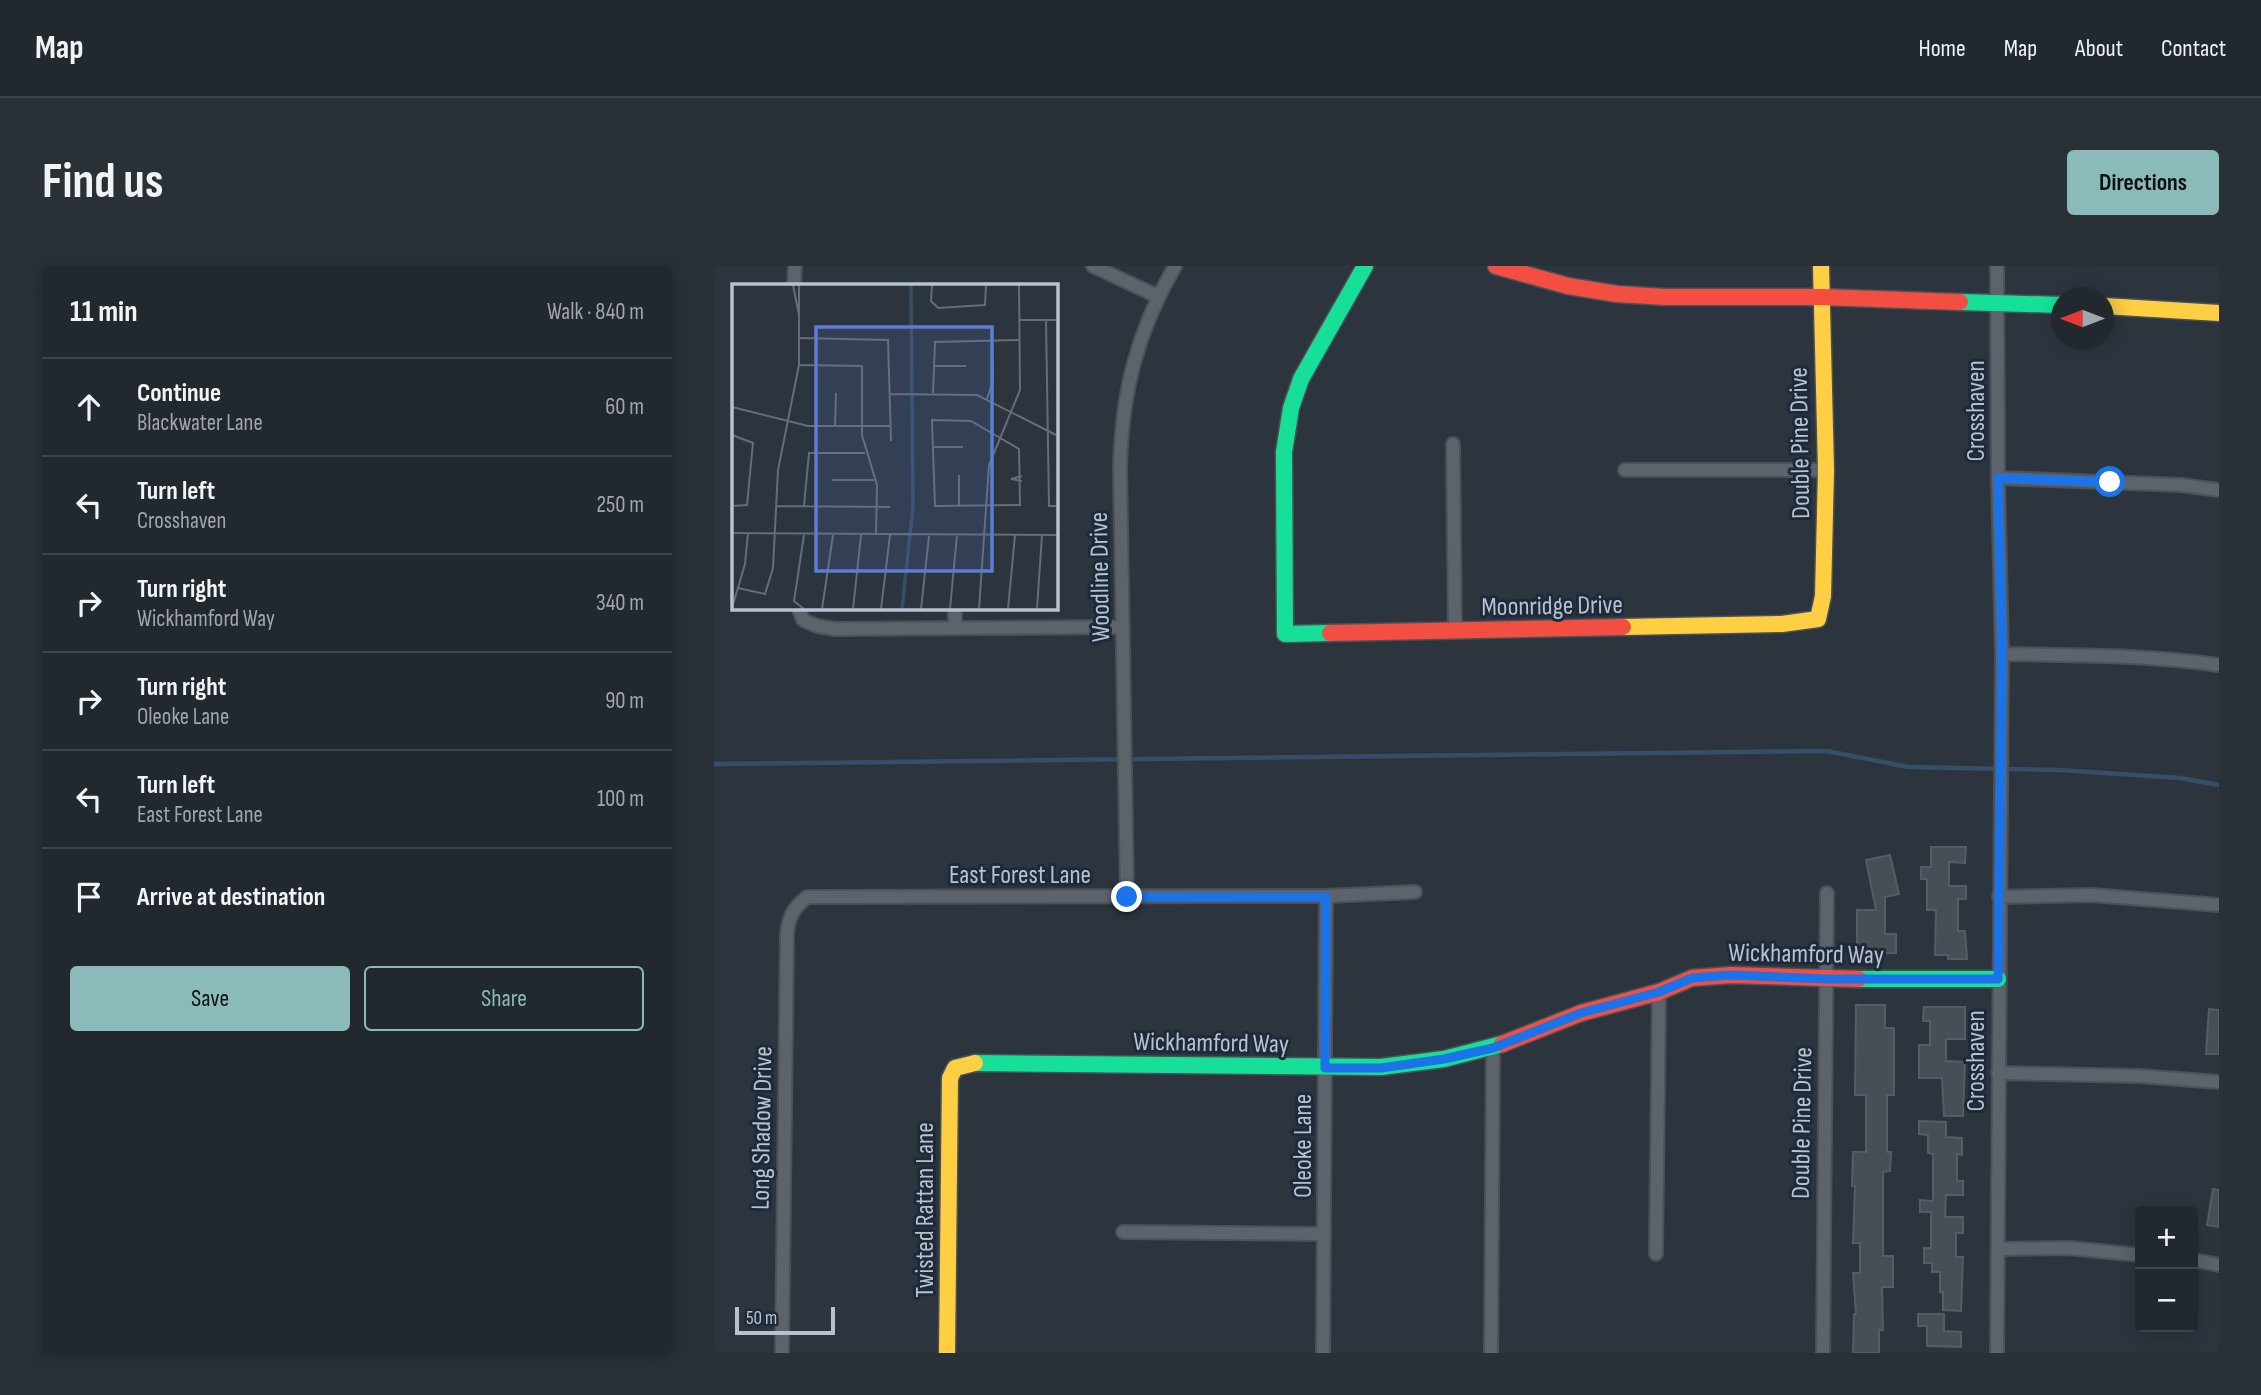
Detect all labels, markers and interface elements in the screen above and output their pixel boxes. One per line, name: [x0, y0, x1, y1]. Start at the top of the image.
text: Map: [35, 28, 84, 68]
text: Home: [1918, 34, 1966, 63]
text: Map: [2004, 34, 2037, 63]
text: About: [2075, 34, 2123, 63]
text: Contact: [2161, 34, 2226, 63]
button: Directions: [2067, 150, 2219, 215]
text: Find us: [42, 153, 164, 212]
inset map: [732, 284, 1057, 609]
north arrow: [2051, 287, 2114, 350]
text: 11 min: [70, 294, 138, 330]
text: Walk · 840 m: [547, 298, 644, 326]
street label: Crosshaven: [1961, 360, 1992, 462]
street label: Double Pine Drive: [1784, 367, 1817, 519]
text: Continue: [137, 378, 221, 409]
icon: ahead: [70, 388, 108, 426]
text: 60 m: [605, 393, 644, 421]
text: Blackwater Lane: [137, 409, 263, 437]
route start: [2094, 466, 2125, 497]
text: Turn left: [137, 476, 215, 507]
icon: left: [70, 486, 108, 524]
text: 250 m: [597, 491, 644, 519]
text: Crosshaven: [137, 507, 226, 535]
street label: Woodline Drive: [1084, 512, 1117, 642]
text: Turn right: [137, 574, 226, 605]
icon: right: [70, 584, 108, 622]
text: 340 m: [596, 589, 644, 617]
street label: Moonridge Drive: [1481, 590, 1623, 623]
text: Wickhamford Way: [137, 605, 275, 633]
text: Turn right: [137, 672, 226, 703]
icon: right: [70, 682, 108, 720]
text: 90 m: [605, 687, 644, 715]
text: Oleoke Lane: [137, 703, 229, 731]
text: Turn left: [137, 770, 215, 801]
icon: left: [70, 780, 108, 818]
text: 100 m: [597, 785, 644, 813]
text: East Forest Lane: [137, 801, 263, 829]
street label: East Forest Lane: [949, 860, 1091, 891]
icon: arrive: [70, 878, 108, 916]
route end: [1111, 881, 1142, 912]
text: Arrive at destination: [137, 882, 325, 913]
street label: Wickhamford Way: [1728, 938, 1884, 971]
button: Save: [70, 966, 350, 1031]
button: Share: [364, 966, 644, 1031]
street label: Crosshaven: [1961, 1010, 1992, 1112]
street label: Wickhamford Way: [1133, 1027, 1289, 1060]
street label: Long Shadow Drive: [746, 1046, 779, 1210]
street label: Double Pine Drive: [1786, 1047, 1819, 1199]
street label: Oleoke Lane: [1288, 1094, 1319, 1198]
street label: Twisted Rattan Lane: [910, 1122, 941, 1298]
map controls: [2135, 1206, 2198, 1332]
button: +: [2135, 1206, 2198, 1269]
button: −: [2135, 1269, 2198, 1332]
scale bar: [735, 1304, 835, 1336]
text: 50 m: [746, 1307, 777, 1330]

